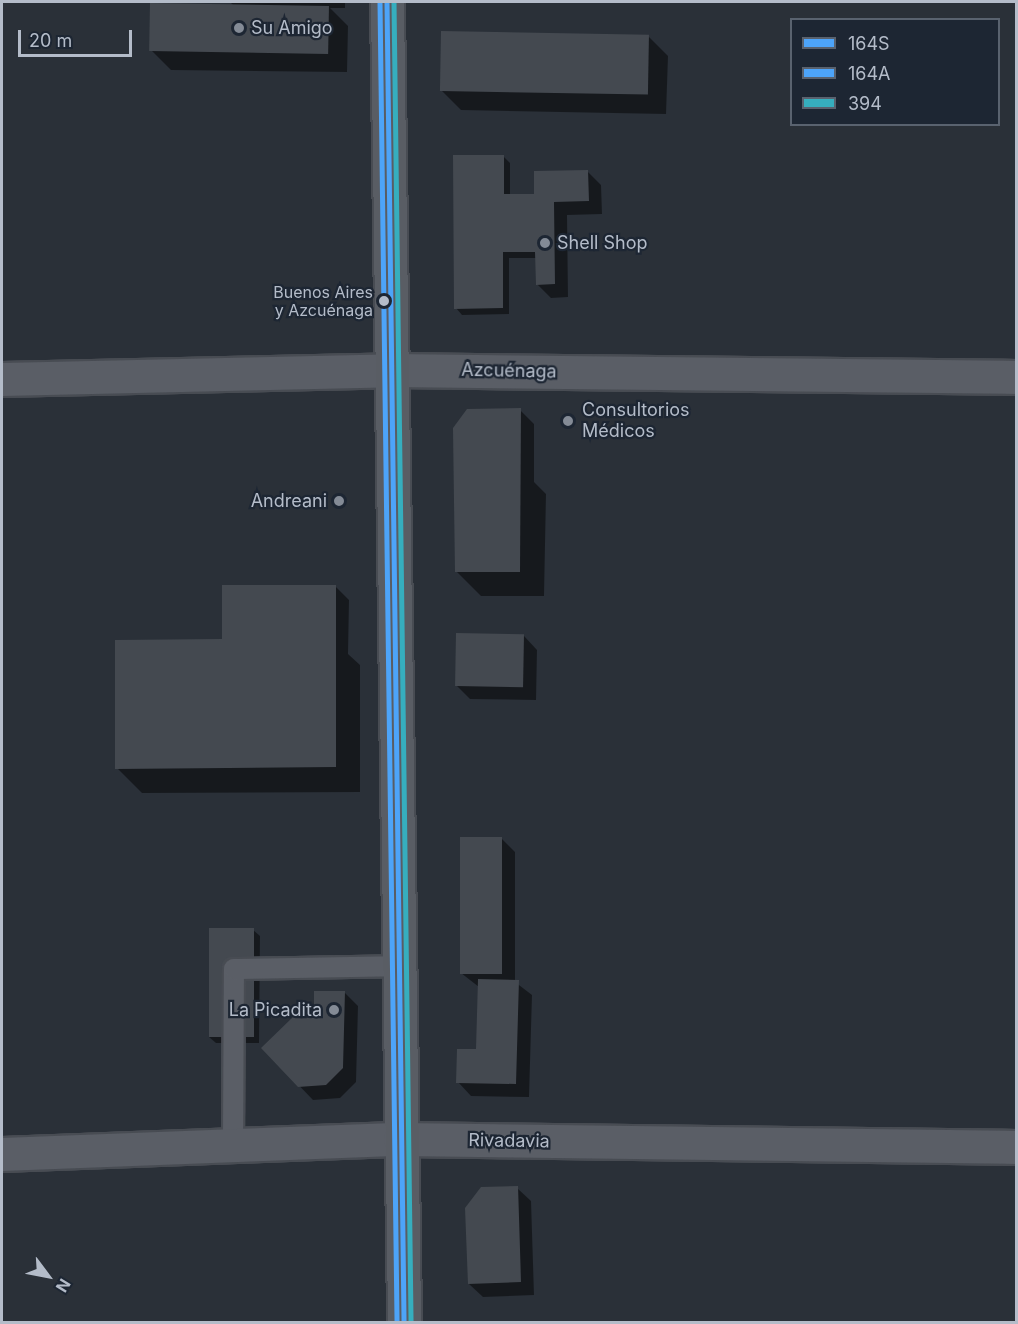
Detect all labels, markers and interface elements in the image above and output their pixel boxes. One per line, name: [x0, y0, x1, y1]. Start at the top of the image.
place label: Su Amigo: [251, 17, 333, 39]
scale bar: [21, 18, 135, 56]
legend: [790, 18, 1000, 126]
marker: Su Amigo: [232, 21, 246, 35]
text: 20 m: [29, 30, 72, 51]
text: 164S: [848, 33, 890, 54]
text: 164A: [848, 63, 891, 84]
text: 394: [848, 93, 882, 114]
place label: Shell Shop: [557, 232, 647, 254]
marker: Shell Shop: [538, 236, 552, 250]
place label: Buenos Aires y Azcuénaga: [273, 282, 373, 320]
marker: Buenos Aires y Azcuénaga: [378, 295, 390, 307]
street label: Azcuénaga: [461, 359, 557, 383]
place label: Consultorios Médicos: [582, 400, 690, 442]
marker: Consultorios Médicos: [559, 412, 577, 430]
place label: Andreani: [251, 490, 327, 512]
marker: Andreani: [332, 494, 346, 508]
place label: La Picadita: [229, 999, 322, 1021]
marker: La Picadita: [327, 1003, 341, 1017]
street label: Rivadavia: [468, 1129, 550, 1153]
north arrow: [18, 1246, 78, 1306]
text: N: [52, 1275, 75, 1296]

